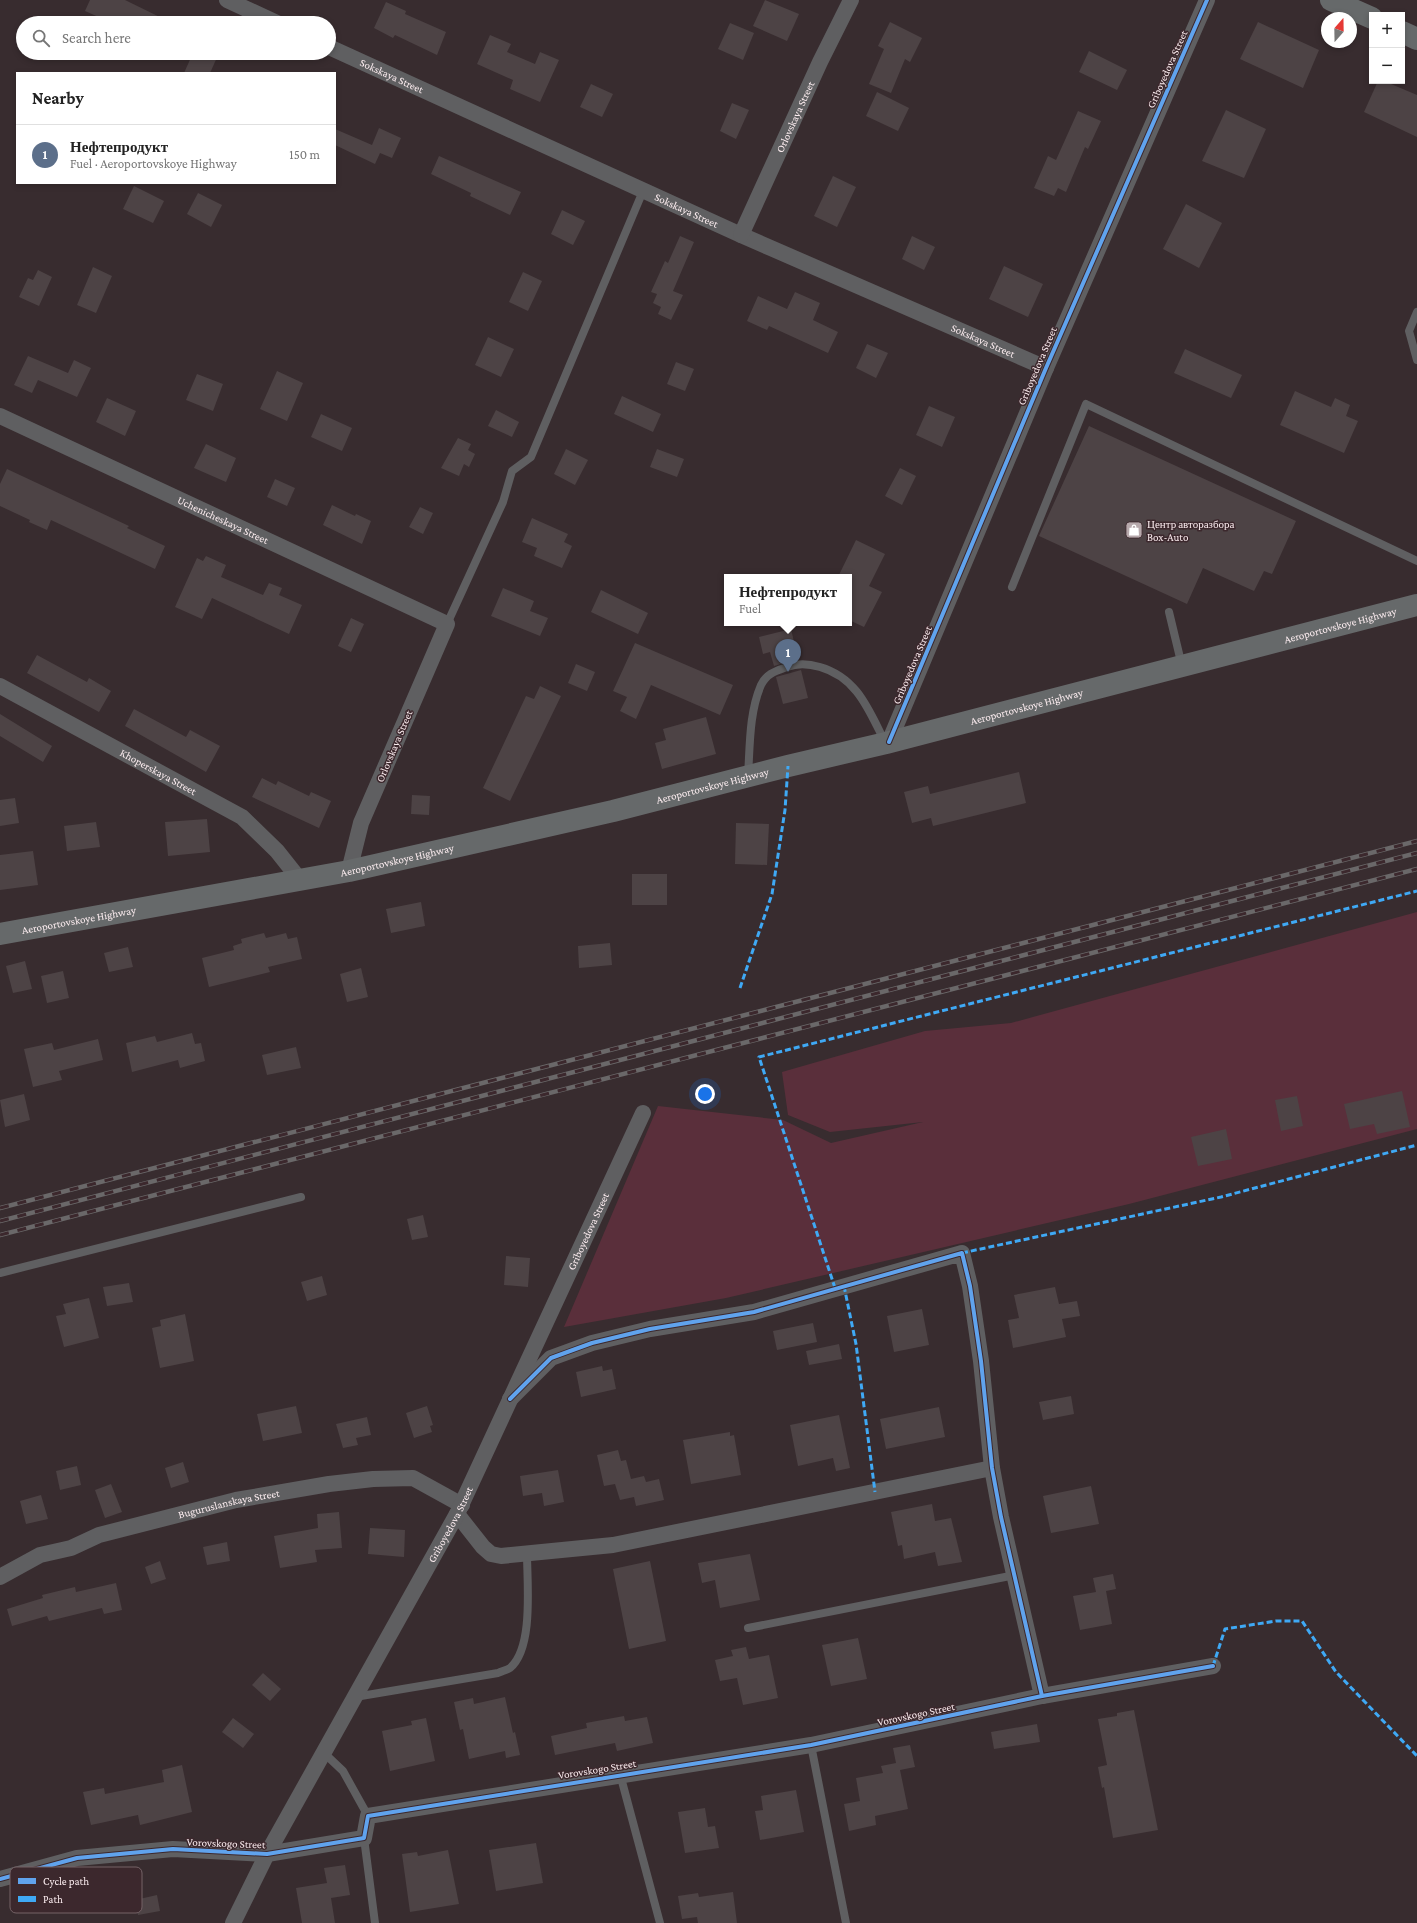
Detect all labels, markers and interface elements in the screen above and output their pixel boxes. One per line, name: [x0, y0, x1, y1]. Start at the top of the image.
north arrow: [1321, 12, 1357, 48]
map controls: [1369, 12, 1405, 84]
button: +: [1369, 12, 1405, 48]
search box: [16, 16, 336, 60]
icon: search: [30, 27, 52, 49]
street label: Griboyedova Street: [1144, 28, 1191, 110]
text: Search here: [62, 30, 131, 46]
button: −: [1369, 48, 1405, 84]
street label: Sokskaya Street: [358, 56, 426, 95]
street label: Orlovskaya Street: [774, 79, 817, 154]
text: Nearby: [32, 89, 84, 108]
text: Нефтепродукт: [70, 139, 168, 155]
text: 1: [43, 147, 47, 162]
text: 150 m: [289, 147, 320, 162]
text: Fuel · Aeroportovskoye Highway: [70, 156, 237, 171]
street label: Sokskaya Street: [653, 190, 720, 230]
street label: Sokskaya Street: [949, 321, 1017, 360]
street label: Griboyedova Street: [1015, 325, 1060, 407]
street label: Uchenicheskaya Street: [176, 493, 271, 546]
place label: Центр авторазбора Box-Auto: [1147, 518, 1235, 543]
shop icon: Центр авторазбора Box-Auto: [1124, 520, 1144, 540]
popup: [724, 574, 852, 626]
text: Нефтепродукт: [739, 584, 837, 600]
text: Fuel: [739, 601, 761, 616]
street label: Aeroportovskoye Highway: [1283, 604, 1399, 645]
street label: Griboyedova Street: [890, 624, 935, 706]
pin: 1: [775, 639, 801, 672]
street label: Aeroportovskoye Highway: [969, 686, 1085, 727]
street label: Orlovskaya Street: [373, 708, 416, 784]
street label: Khoperskaya Street: [118, 746, 199, 797]
street label: Aeroportovskoye Highway: [655, 765, 771, 806]
street label: Aeroportovskoye Highway: [340, 841, 456, 878]
street label: Aeroportovskoye Highway: [21, 903, 138, 936]
your location: [695, 1084, 715, 1104]
street label: Griboyedova Street: [565, 1190, 611, 1272]
street label: Griboyedova Street: [425, 1484, 475, 1564]
street label: Buguruslanskaya Street: [177, 1487, 281, 1521]
street label: Vorovskogo Street: [876, 1700, 956, 1729]
street label: Vorovskogo Street: [557, 1757, 637, 1782]
street label: Vorovskogo Street: [186, 1836, 266, 1851]
legend: [10, 1867, 142, 1913]
text: Cycle path: [43, 1875, 89, 1888]
text: Path: [43, 1893, 63, 1905]

